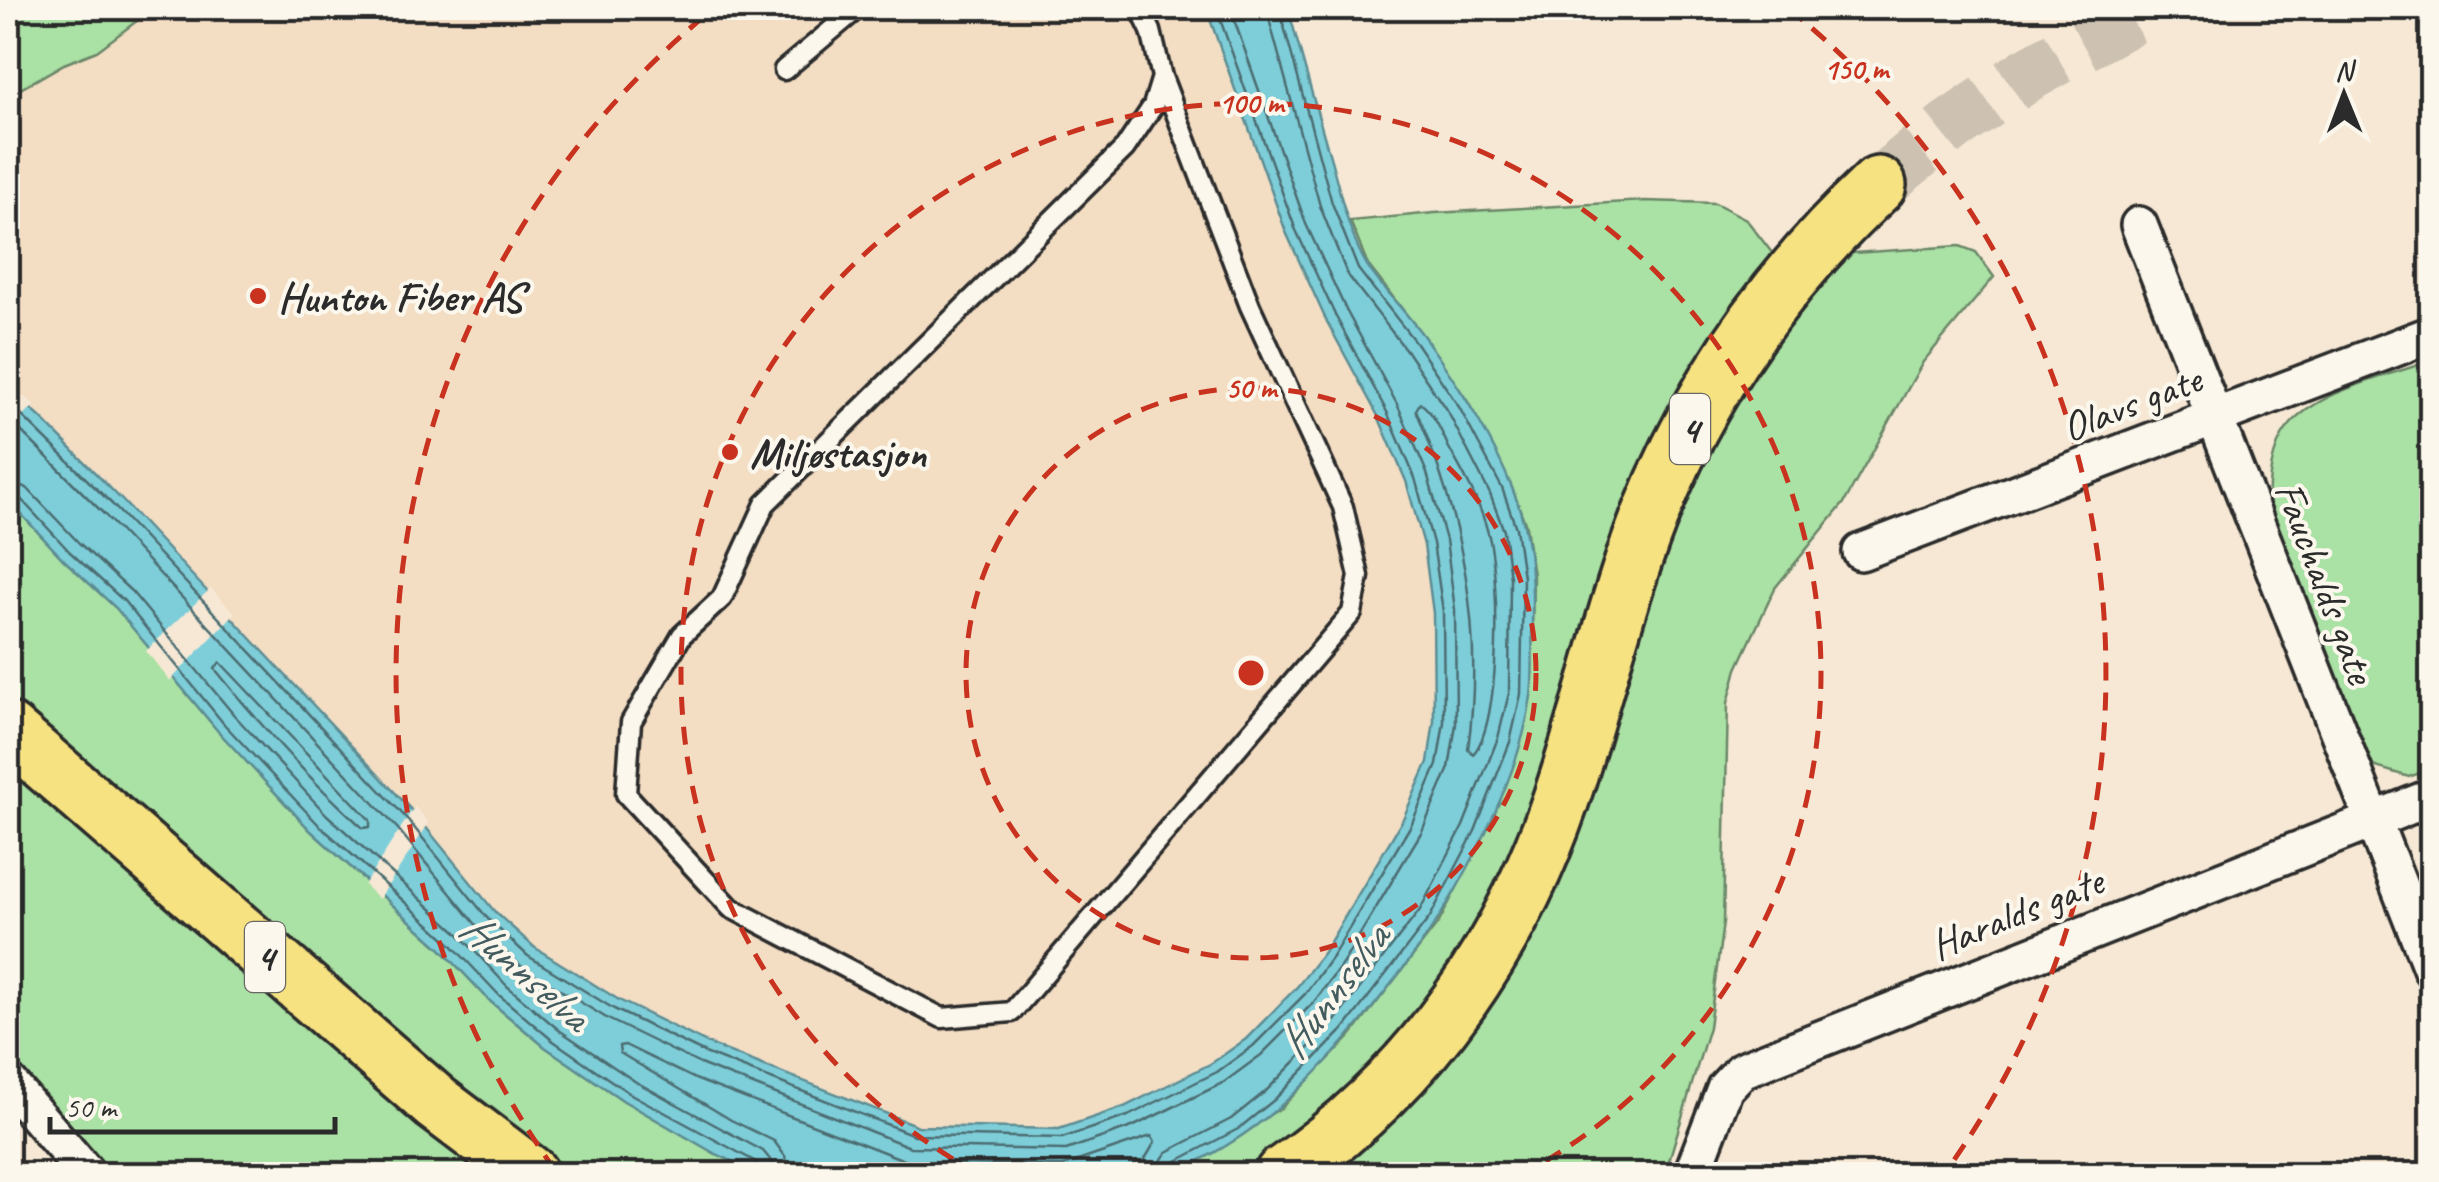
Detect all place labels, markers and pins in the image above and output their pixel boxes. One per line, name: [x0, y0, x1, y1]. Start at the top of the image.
place label: Hunton Fiber AS: [278, 271, 531, 324]
marker: Hunton Fiber AS: [247, 285, 269, 307]
place label: Miljøstasjon: [750, 427, 927, 480]
marker: Miljøstasjon: [719, 441, 741, 463]
centre of rings: [1233, 655, 1269, 691]

